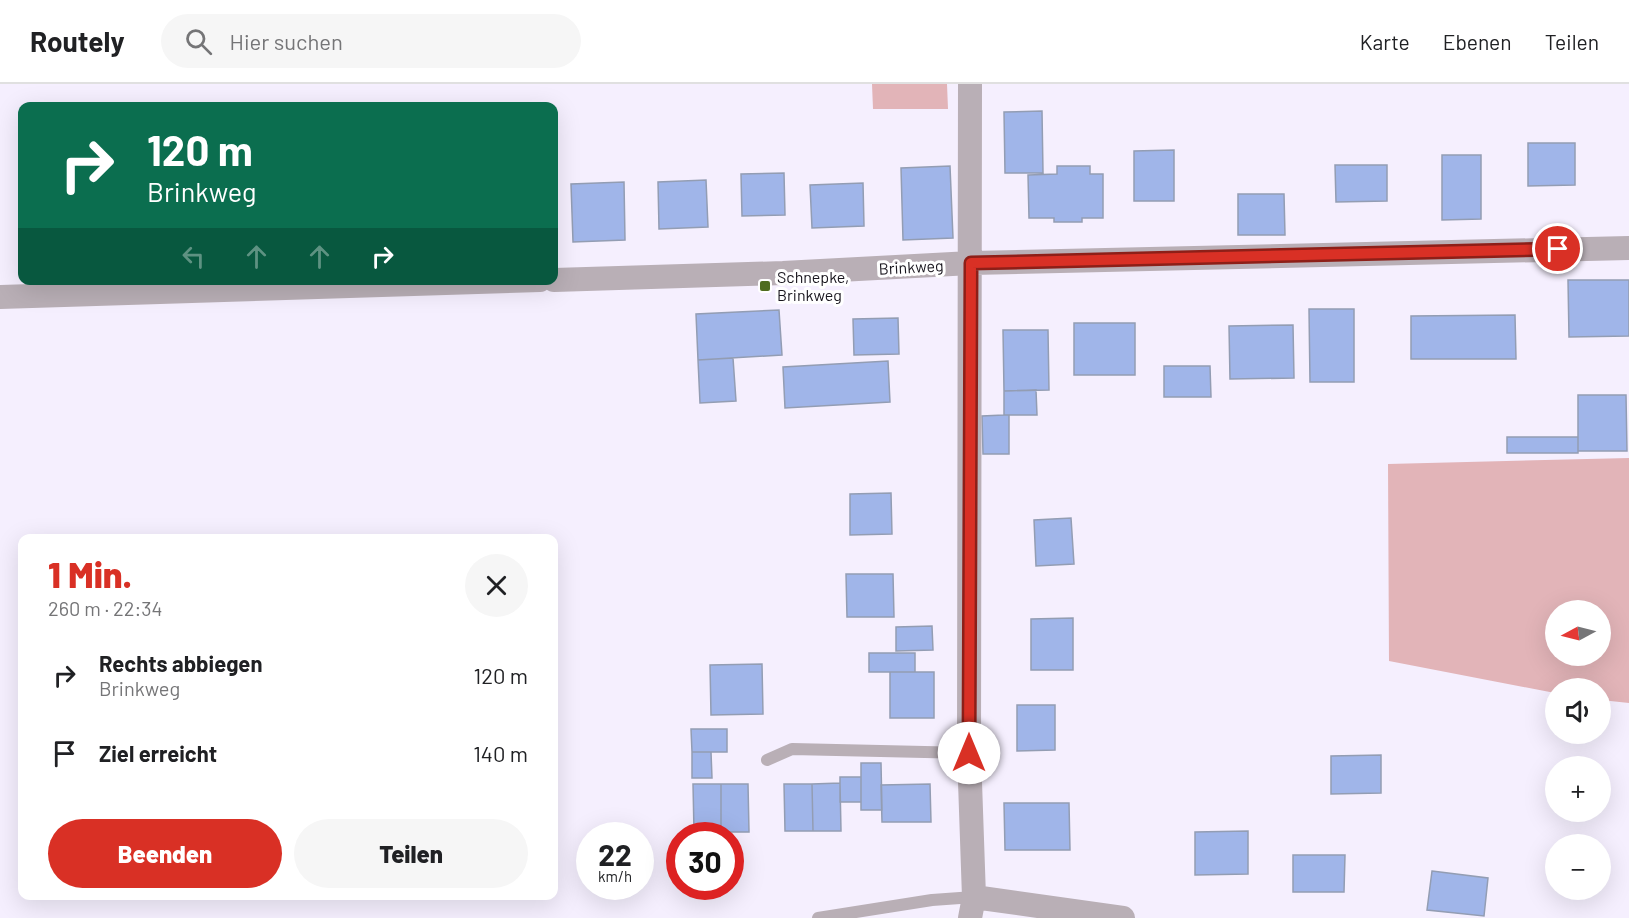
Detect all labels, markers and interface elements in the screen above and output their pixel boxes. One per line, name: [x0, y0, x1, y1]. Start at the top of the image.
search box: [161, 14, 581, 68]
text: Routely: [30, 24, 125, 58]
icon: search: [182, 25, 215, 58]
text: Hier suchen: [230, 28, 343, 54]
text: Karte: [1360, 29, 1410, 54]
text: Ebenen: [1443, 29, 1512, 54]
text: Teilen: [1545, 29, 1599, 54]
text: 120 m: [147, 124, 253, 174]
icon: right: [48, 126, 126, 204]
text: Brinkweg: [147, 175, 257, 207]
pin: [1532, 223, 1583, 274]
icon: arrive: [1541, 232, 1574, 265]
icon: left: [177, 240, 210, 273]
icon: ahead: [240, 240, 273, 273]
icon: ahead: [303, 240, 336, 273]
icon: right: [366, 240, 399, 273]
street label: Brinkweg: [878, 255, 944, 278]
place label: Schnepke, Brinkweg: [777, 267, 849, 304]
marker: Schnepke, Brinkweg: [758, 279, 772, 293]
text: 1 Min.: [48, 552, 132, 595]
button: close: [465, 554, 528, 617]
text: 260 m · 22:34: [48, 596, 163, 620]
north arrow: [1545, 600, 1611, 666]
map controls: [1545, 600, 1611, 900]
text: Rechts abbiegen: [99, 650, 262, 676]
icon: right: [48, 659, 81, 692]
text: 120 m: [473, 662, 528, 688]
text: Brinkweg: [99, 676, 180, 700]
button: sound: [1545, 678, 1611, 744]
position arrow: [937, 721, 1001, 785]
icon: arrive: [48, 737, 81, 770]
text: Ziel erreicht: [99, 740, 217, 766]
text: 140 m: [473, 740, 528, 766]
button: +: [1545, 756, 1611, 822]
button: Beenden: [48, 819, 282, 888]
button: Teilen: [294, 819, 528, 888]
speed limit sign: 30: [666, 822, 744, 900]
button: −: [1545, 834, 1611, 900]
text: 22: [598, 836, 632, 872]
text: km/h: [598, 867, 632, 885]

